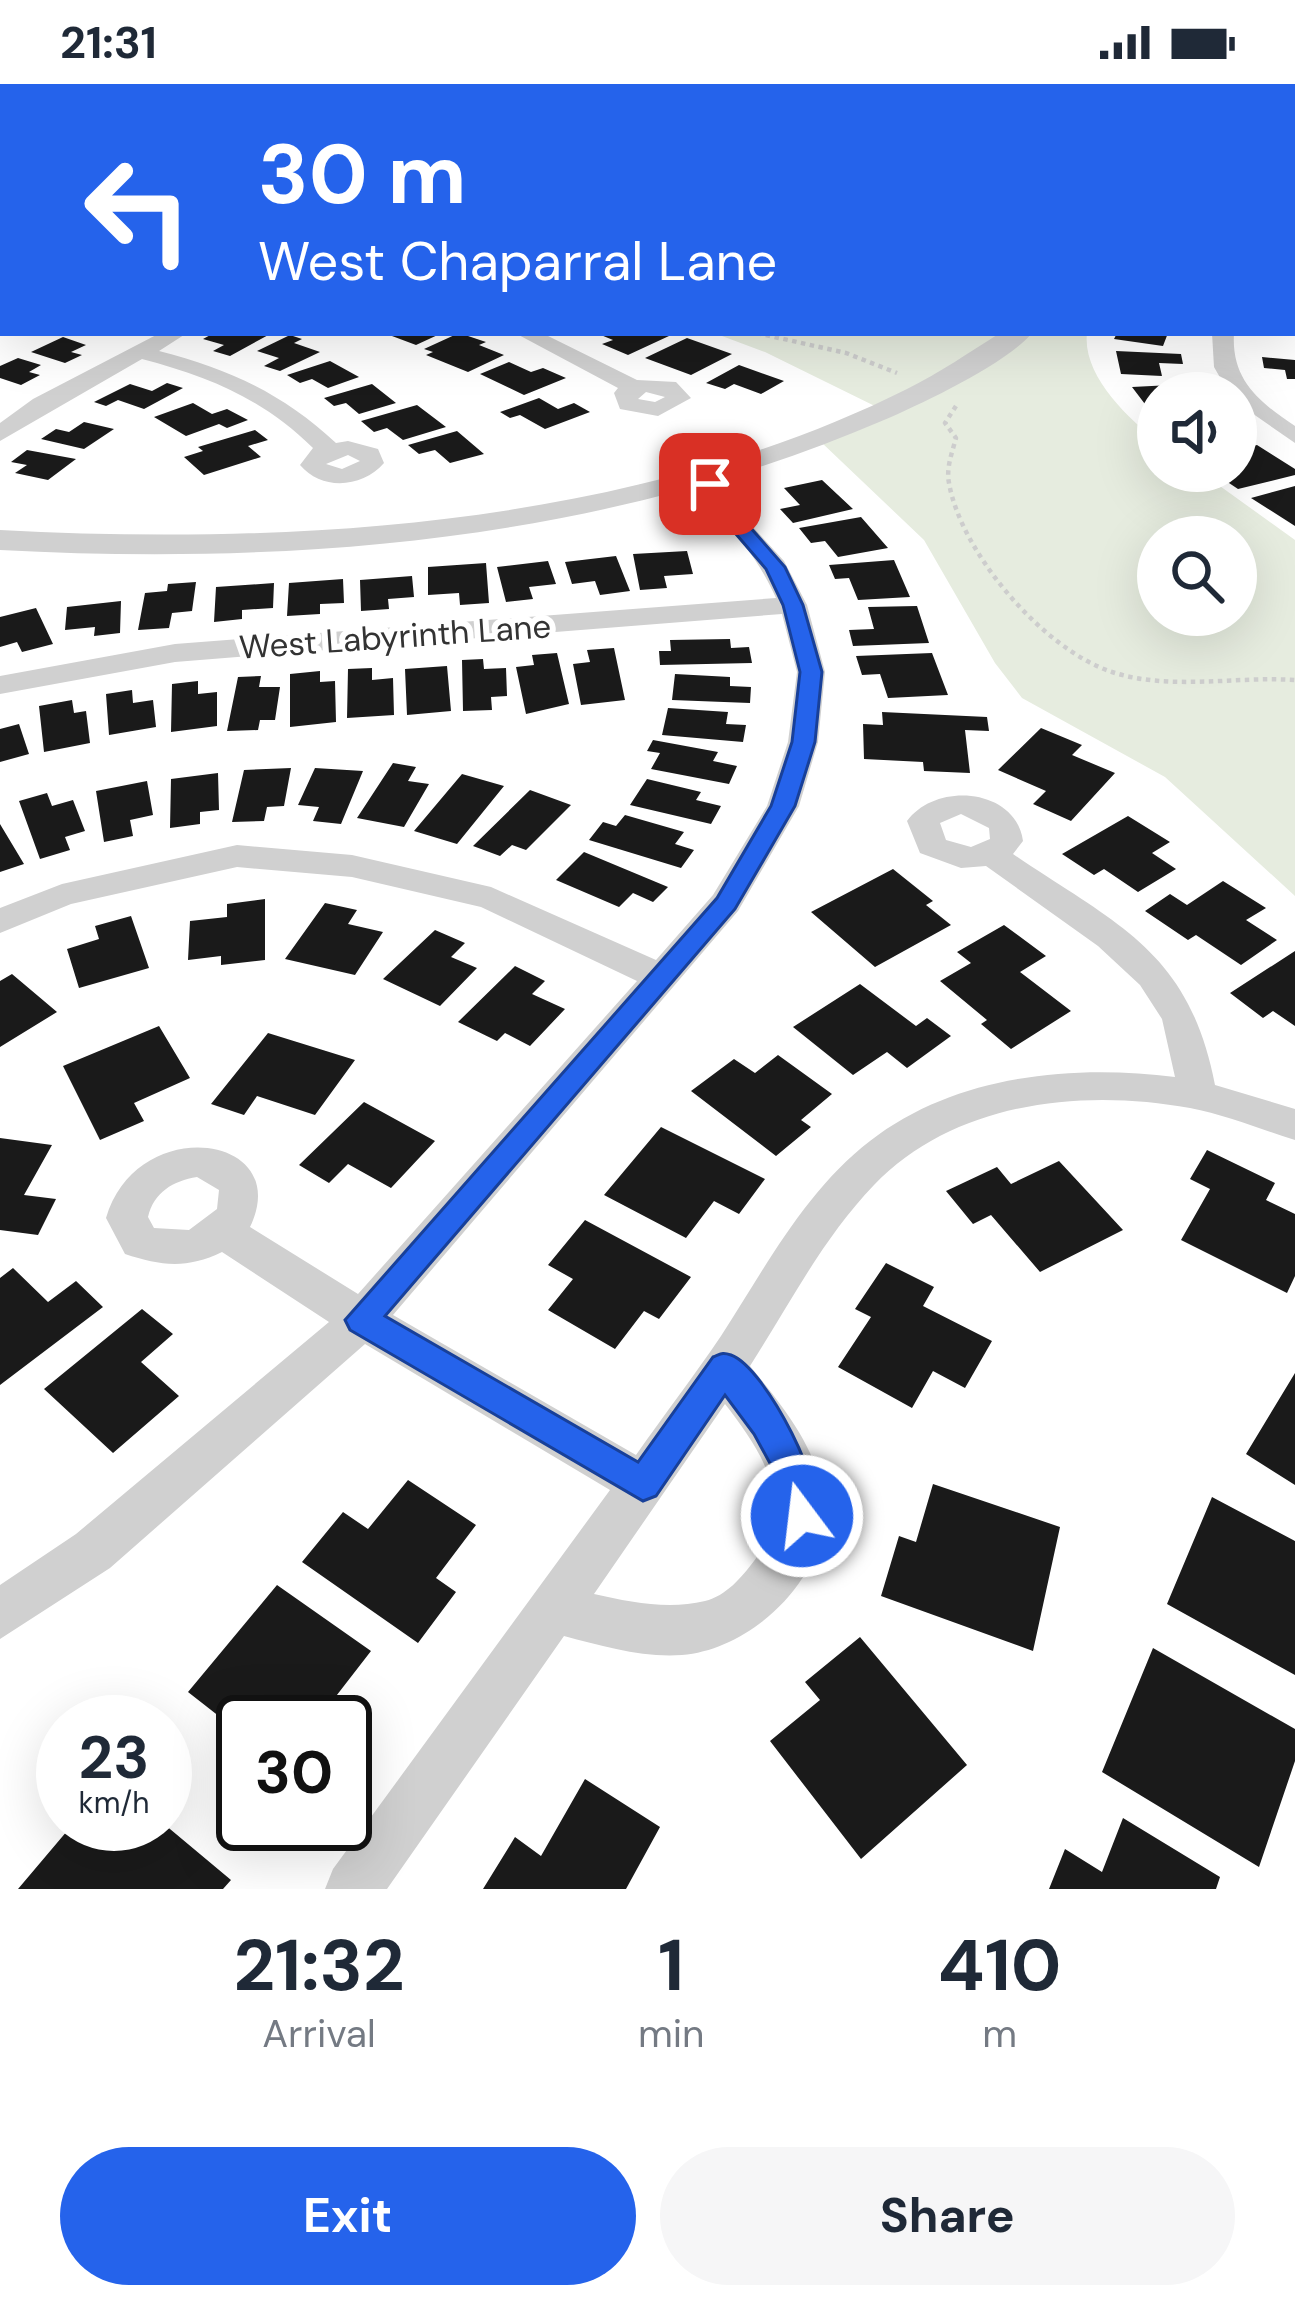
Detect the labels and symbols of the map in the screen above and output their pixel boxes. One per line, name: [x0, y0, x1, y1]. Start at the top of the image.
pin: [659, 433, 761, 535]
street label: West Labyrinth Lane: [238, 604, 552, 669]
position arrow: [739, 1453, 865, 1579]
speed limit sign: 30: [216, 1695, 372, 1851]

